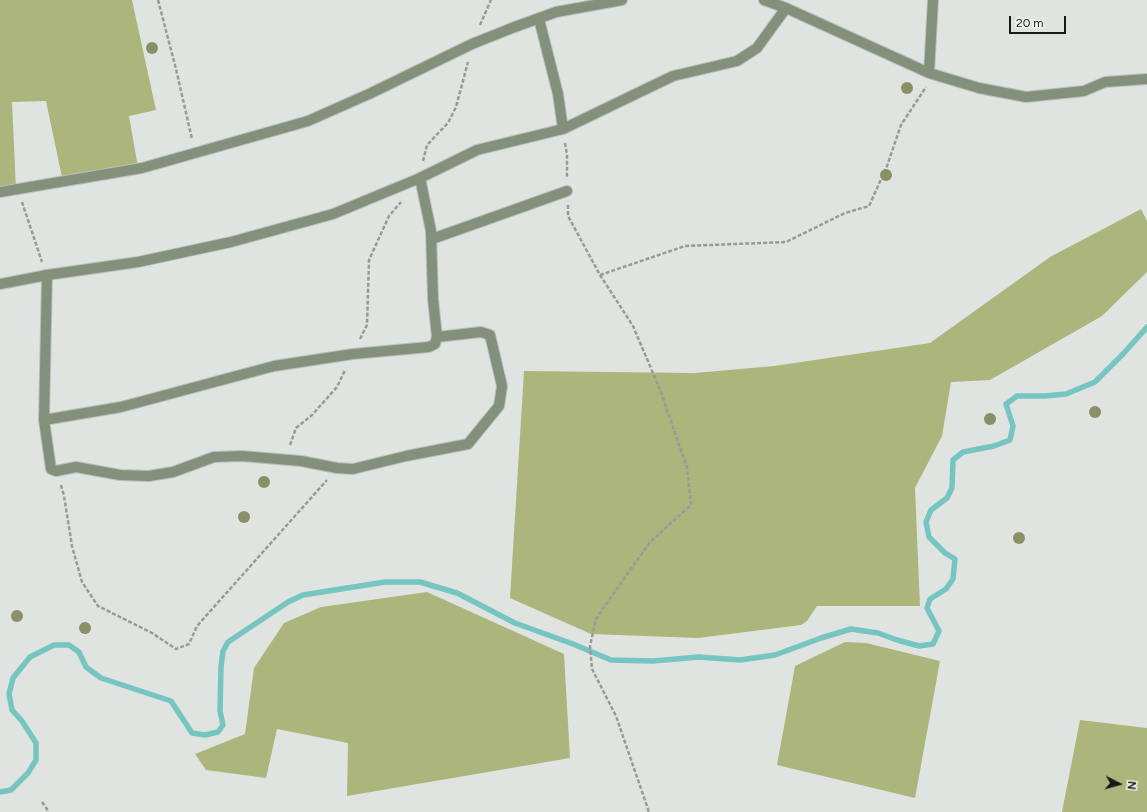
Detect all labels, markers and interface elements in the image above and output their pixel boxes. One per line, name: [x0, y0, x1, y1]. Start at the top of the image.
scale bar: [1011, 8, 1068, 34]
text: 20 m: [1016, 16, 1044, 30]
north arrow: [1099, 764, 1139, 804]
text: N: [1125, 780, 1138, 790]

